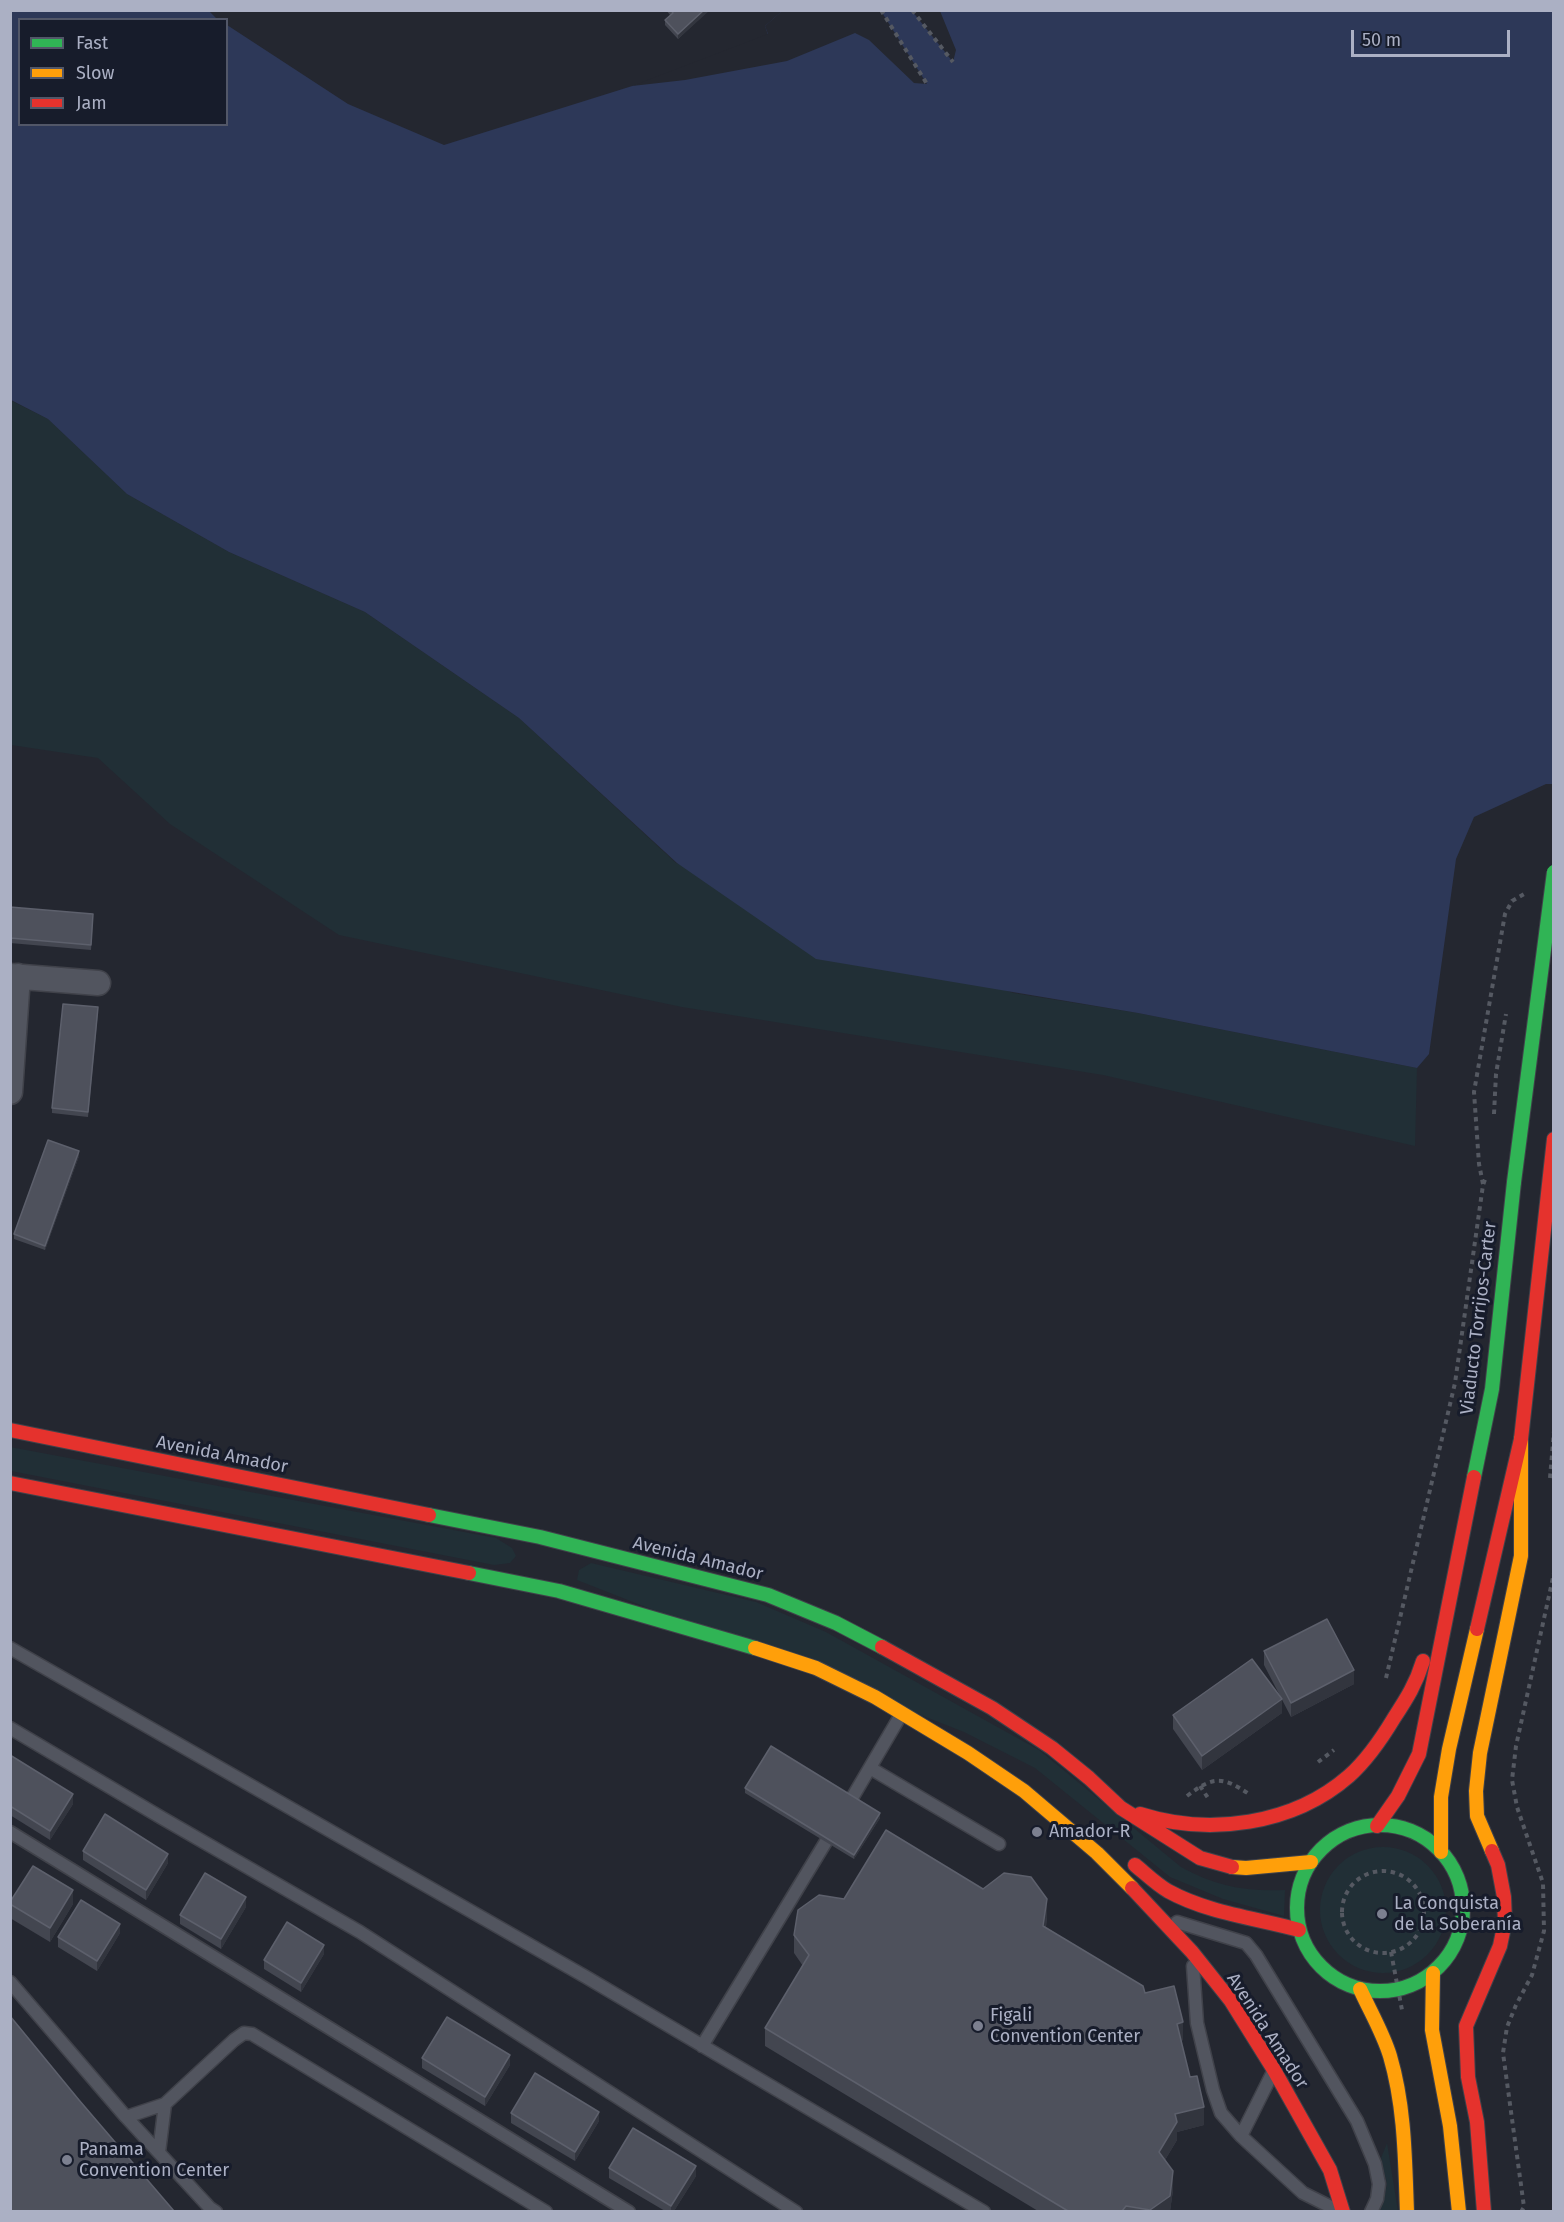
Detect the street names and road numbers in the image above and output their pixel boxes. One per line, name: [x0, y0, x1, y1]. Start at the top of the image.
street label: Viaducto Torrijos-Carter: [1456, 1220, 1502, 1416]
street label: Avenida Amador: [154, 1432, 290, 1478]
street label: Avenida Amador: [631, 1532, 765, 1586]
street label: Avenida Amador: [1222, 1969, 1312, 2093]

